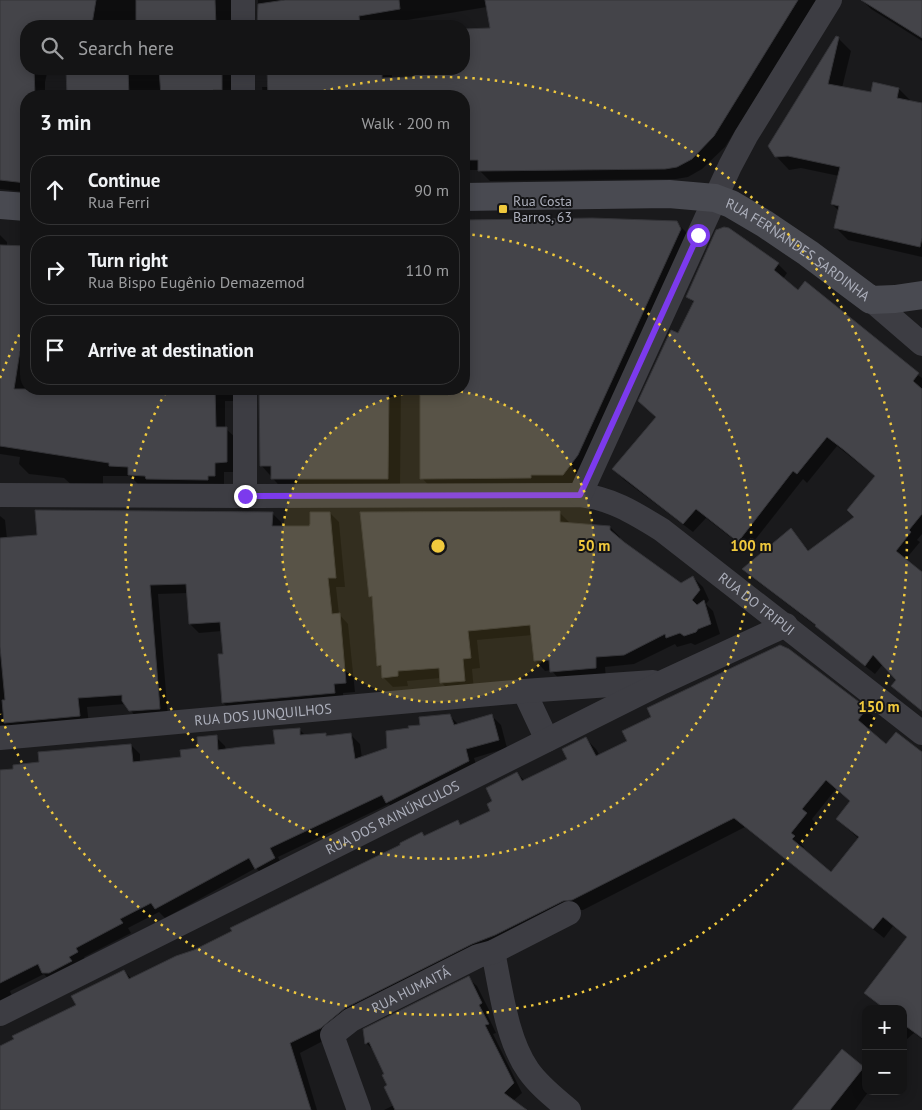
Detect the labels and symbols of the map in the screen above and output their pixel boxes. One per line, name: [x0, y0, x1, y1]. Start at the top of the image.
place label: Rua Costa Barros, 63: [513, 192, 572, 226]
street label: RUA FERNANDES SARDINHA: [723, 194, 874, 306]
marker: Rua Costa Barros, 63: [497, 203, 509, 215]
route start: [687, 224, 710, 247]
route end: [234, 485, 257, 508]
text: 50 m: [578, 536, 610, 555]
text: 100 m: [730, 536, 772, 555]
centre of rings: [429, 537, 447, 555]
street label: RUA DO TRIPUI: [715, 568, 798, 639]
text: 150 m: [858, 697, 900, 716]
street label: RUA DOS JUNQUILHOS: [193, 699, 332, 730]
street label: RUA DOS RAINÚNCULOS: [323, 776, 463, 859]
street label: RUA HUMAITÁ: [369, 962, 454, 1017]

